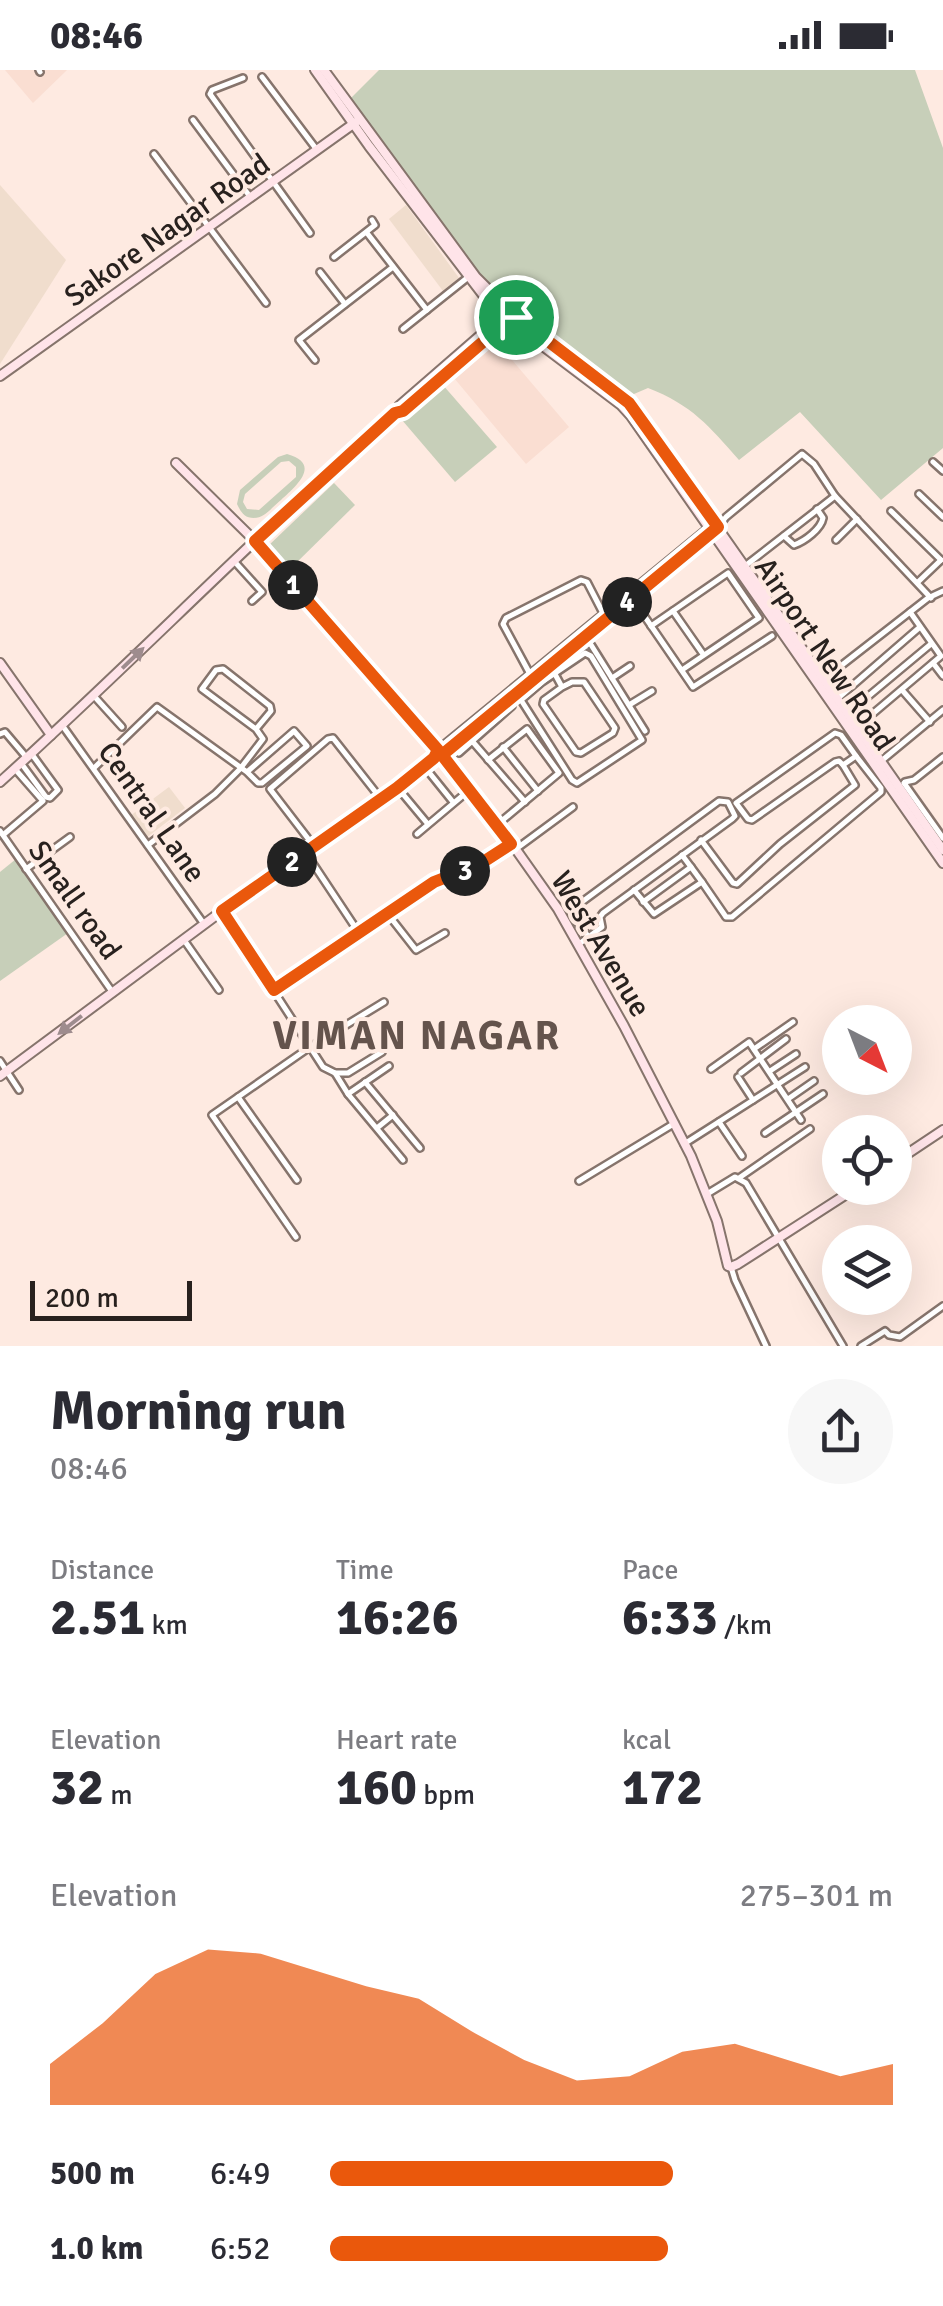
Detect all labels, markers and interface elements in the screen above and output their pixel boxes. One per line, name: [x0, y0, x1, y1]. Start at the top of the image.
text: 08:46: [50, 12, 143, 59]
street label: Sakore Nagar Road: [57, 146, 277, 315]
pin: [474, 275, 559, 360]
icon: arrive: [489, 290, 544, 345]
street label: Airport New Road: [746, 551, 903, 758]
pin: 1: [268, 560, 318, 610]
text: 1: [285, 568, 301, 602]
pin: 4: [602, 577, 652, 627]
text: 4: [619, 585, 635, 619]
one-way arrow: [120, 647, 144, 670]
street label: Central Lane: [90, 735, 214, 890]
street label: Small road: [20, 834, 129, 967]
pin: 2: [267, 837, 317, 887]
text: 2: [284, 845, 300, 879]
pin: 3: [440, 846, 490, 896]
text: 3: [457, 854, 473, 888]
street label: West Avenue: [543, 865, 659, 1024]
north arrow: [822, 1005, 912, 1095]
map controls: [822, 1005, 912, 1315]
district label: VIMAN NAGAR: [272, 1011, 562, 1061]
one-way arrow: [58, 1014, 83, 1035]
button: locate: [822, 1115, 912, 1205]
button: layers: [822, 1225, 912, 1315]
scale bar: [30, 1276, 192, 1320]
text: 200 m: [45, 1281, 119, 1315]
text: Morning run: [50, 1377, 347, 1445]
button: share: [788, 1379, 893, 1484]
text: 08:46: [50, 1449, 128, 1488]
text: Distance: [50, 1553, 154, 1587]
text: Time: [336, 1553, 394, 1587]
text: Pace: [622, 1553, 678, 1587]
text: 2.51: [50, 1587, 145, 1649]
text: 16:26: [336, 1587, 459, 1649]
text: 6:33: [622, 1587, 718, 1649]
text: km: [145, 1608, 188, 1642]
text: /km: [718, 1608, 772, 1642]
text: Elevation: [50, 1723, 162, 1757]
text: Heart rate: [336, 1723, 458, 1757]
text: kcal: [622, 1723, 671, 1757]
text: 32: [50, 1757, 104, 1819]
text: 160: [336, 1757, 417, 1819]
text: 172: [622, 1757, 703, 1819]
text: m: [104, 1778, 133, 1812]
text: bpm: [417, 1778, 475, 1812]
text: Elevation: [50, 1876, 177, 1915]
text: 275–301 m: [740, 1876, 893, 1915]
text: 500 m: [50, 2154, 135, 2193]
text: 6:49: [210, 2154, 270, 2193]
text: 1.0 km: [50, 2229, 143, 2268]
text: 6:52: [210, 2229, 270, 2268]

